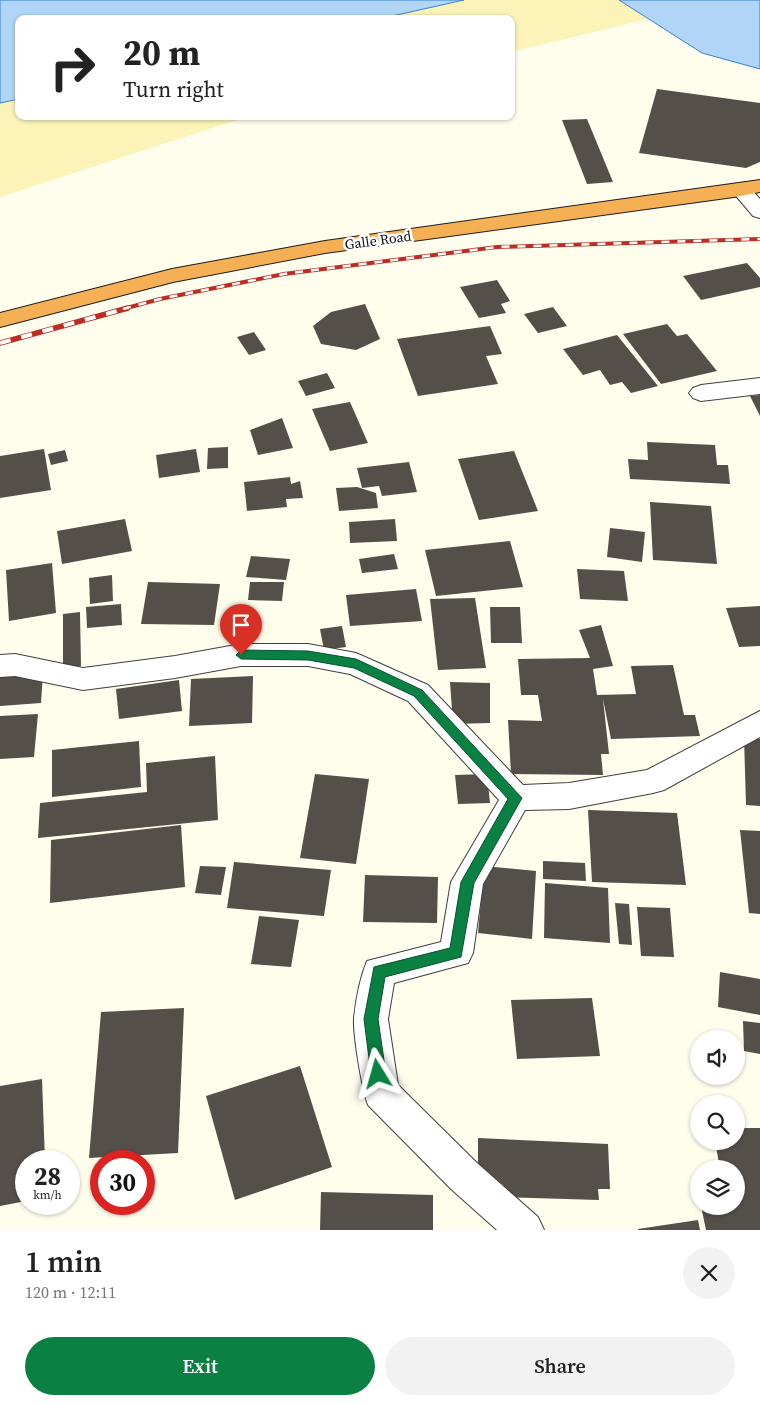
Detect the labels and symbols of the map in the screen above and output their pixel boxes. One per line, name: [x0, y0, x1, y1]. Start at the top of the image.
street label: Galle Road: [343, 225, 413, 255]
pin: [220, 604, 262, 655]
position arrow: [351, 1047, 403, 1099]
speed limit sign: 30: [90, 1150, 155, 1215]

